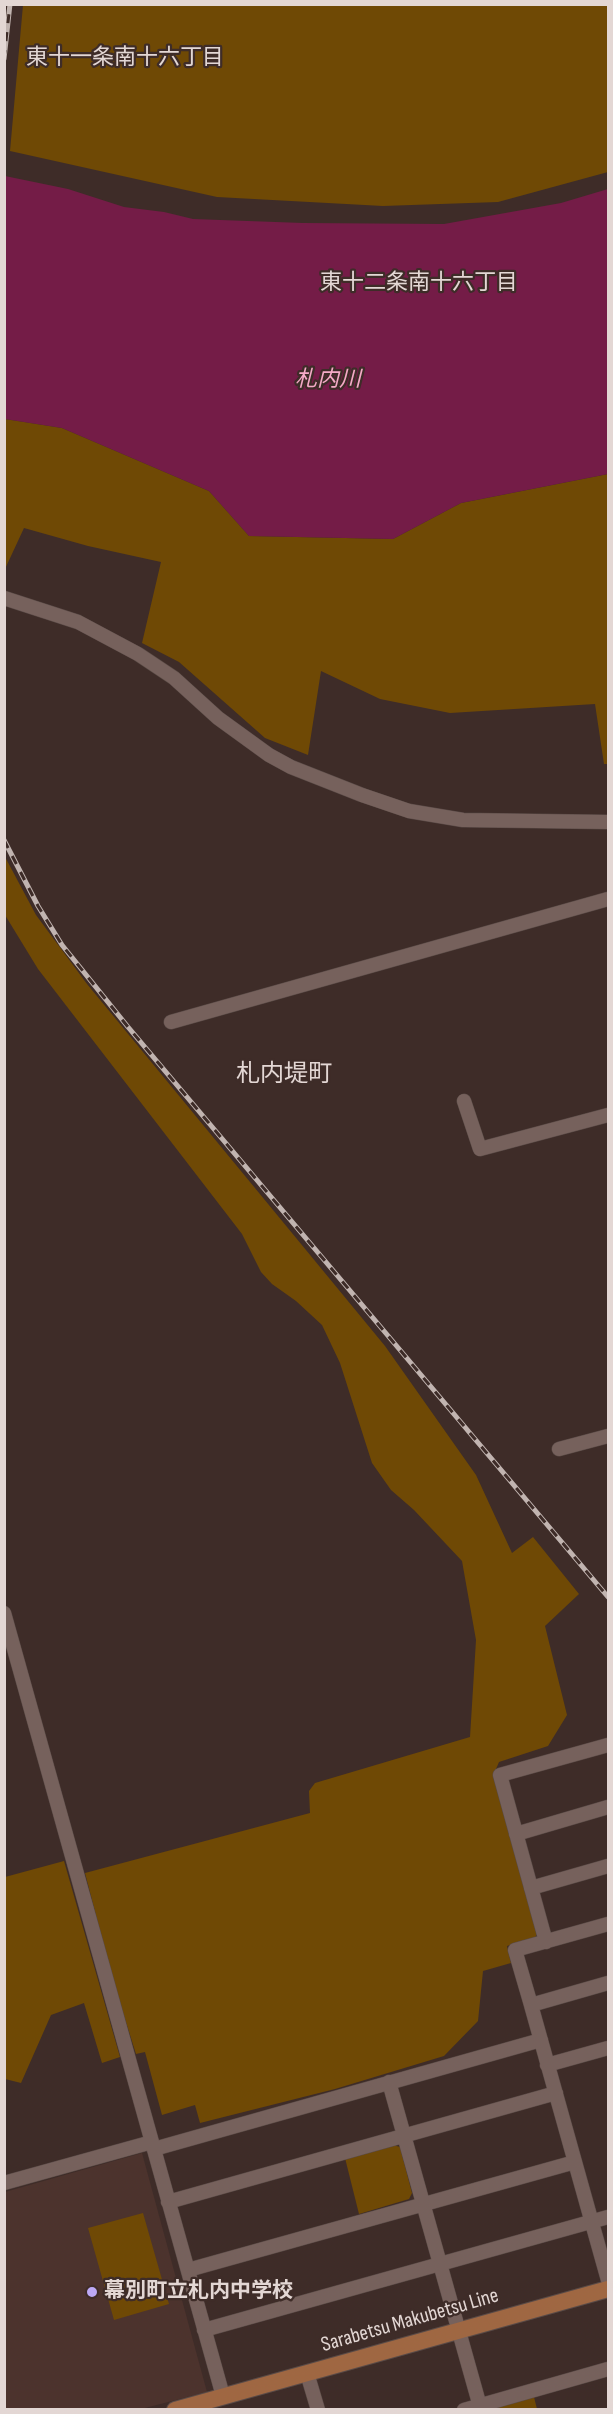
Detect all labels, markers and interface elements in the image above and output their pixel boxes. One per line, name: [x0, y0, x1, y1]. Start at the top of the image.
district label: 東十一条南十六丁目: [26, 45, 224, 71]
district label: 東十二条南十六丁目: [320, 270, 518, 296]
water label: 札内川: [295, 367, 361, 393]
district label: 札内堤町: [236, 1061, 332, 1089]
place label: 幕別町立札内中学校: [104, 2279, 293, 2305]
street label: Sarabetsu Makubetsu Line: [318, 2284, 502, 2358]
marker: 幕別町立札内中学校: [85, 2285, 99, 2299]

